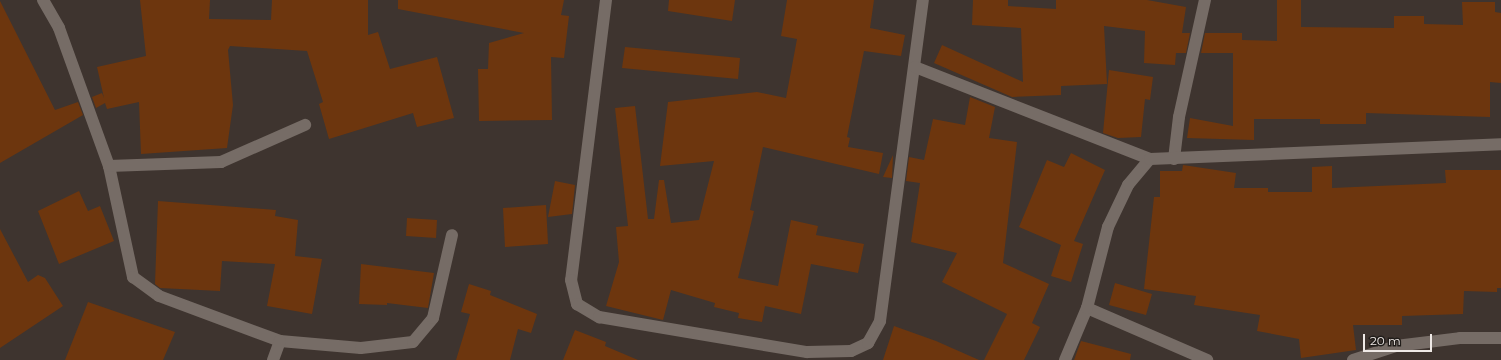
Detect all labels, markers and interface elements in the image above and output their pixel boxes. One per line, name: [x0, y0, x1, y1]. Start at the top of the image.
scale bar: [1365, 326, 1434, 352]
text: 20 m: [1370, 333, 1401, 348]

